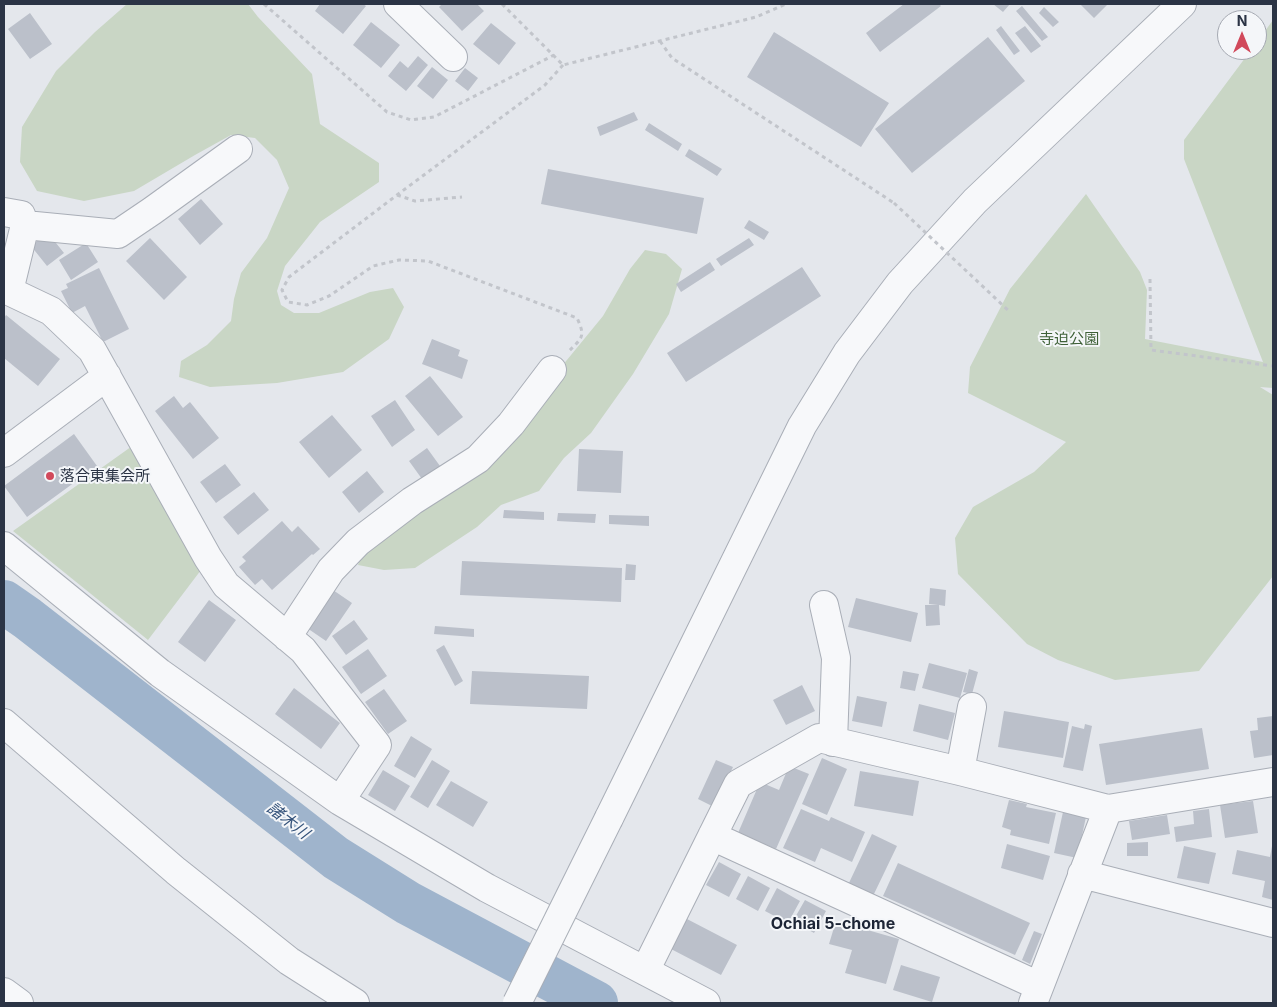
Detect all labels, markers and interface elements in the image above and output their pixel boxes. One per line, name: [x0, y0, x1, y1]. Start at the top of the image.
north arrow: [1217, 10, 1267, 60]
text: N: [1237, 12, 1247, 29]
park label: 寺迫公園: [1039, 330, 1099, 348]
place label: 落合東集会所: [60, 467, 150, 485]
marker: 落合東集会所: [44, 470, 56, 482]
water label: 諸木川: [263, 799, 313, 843]
district label: Ochiai 5-chome: [771, 914, 895, 934]

